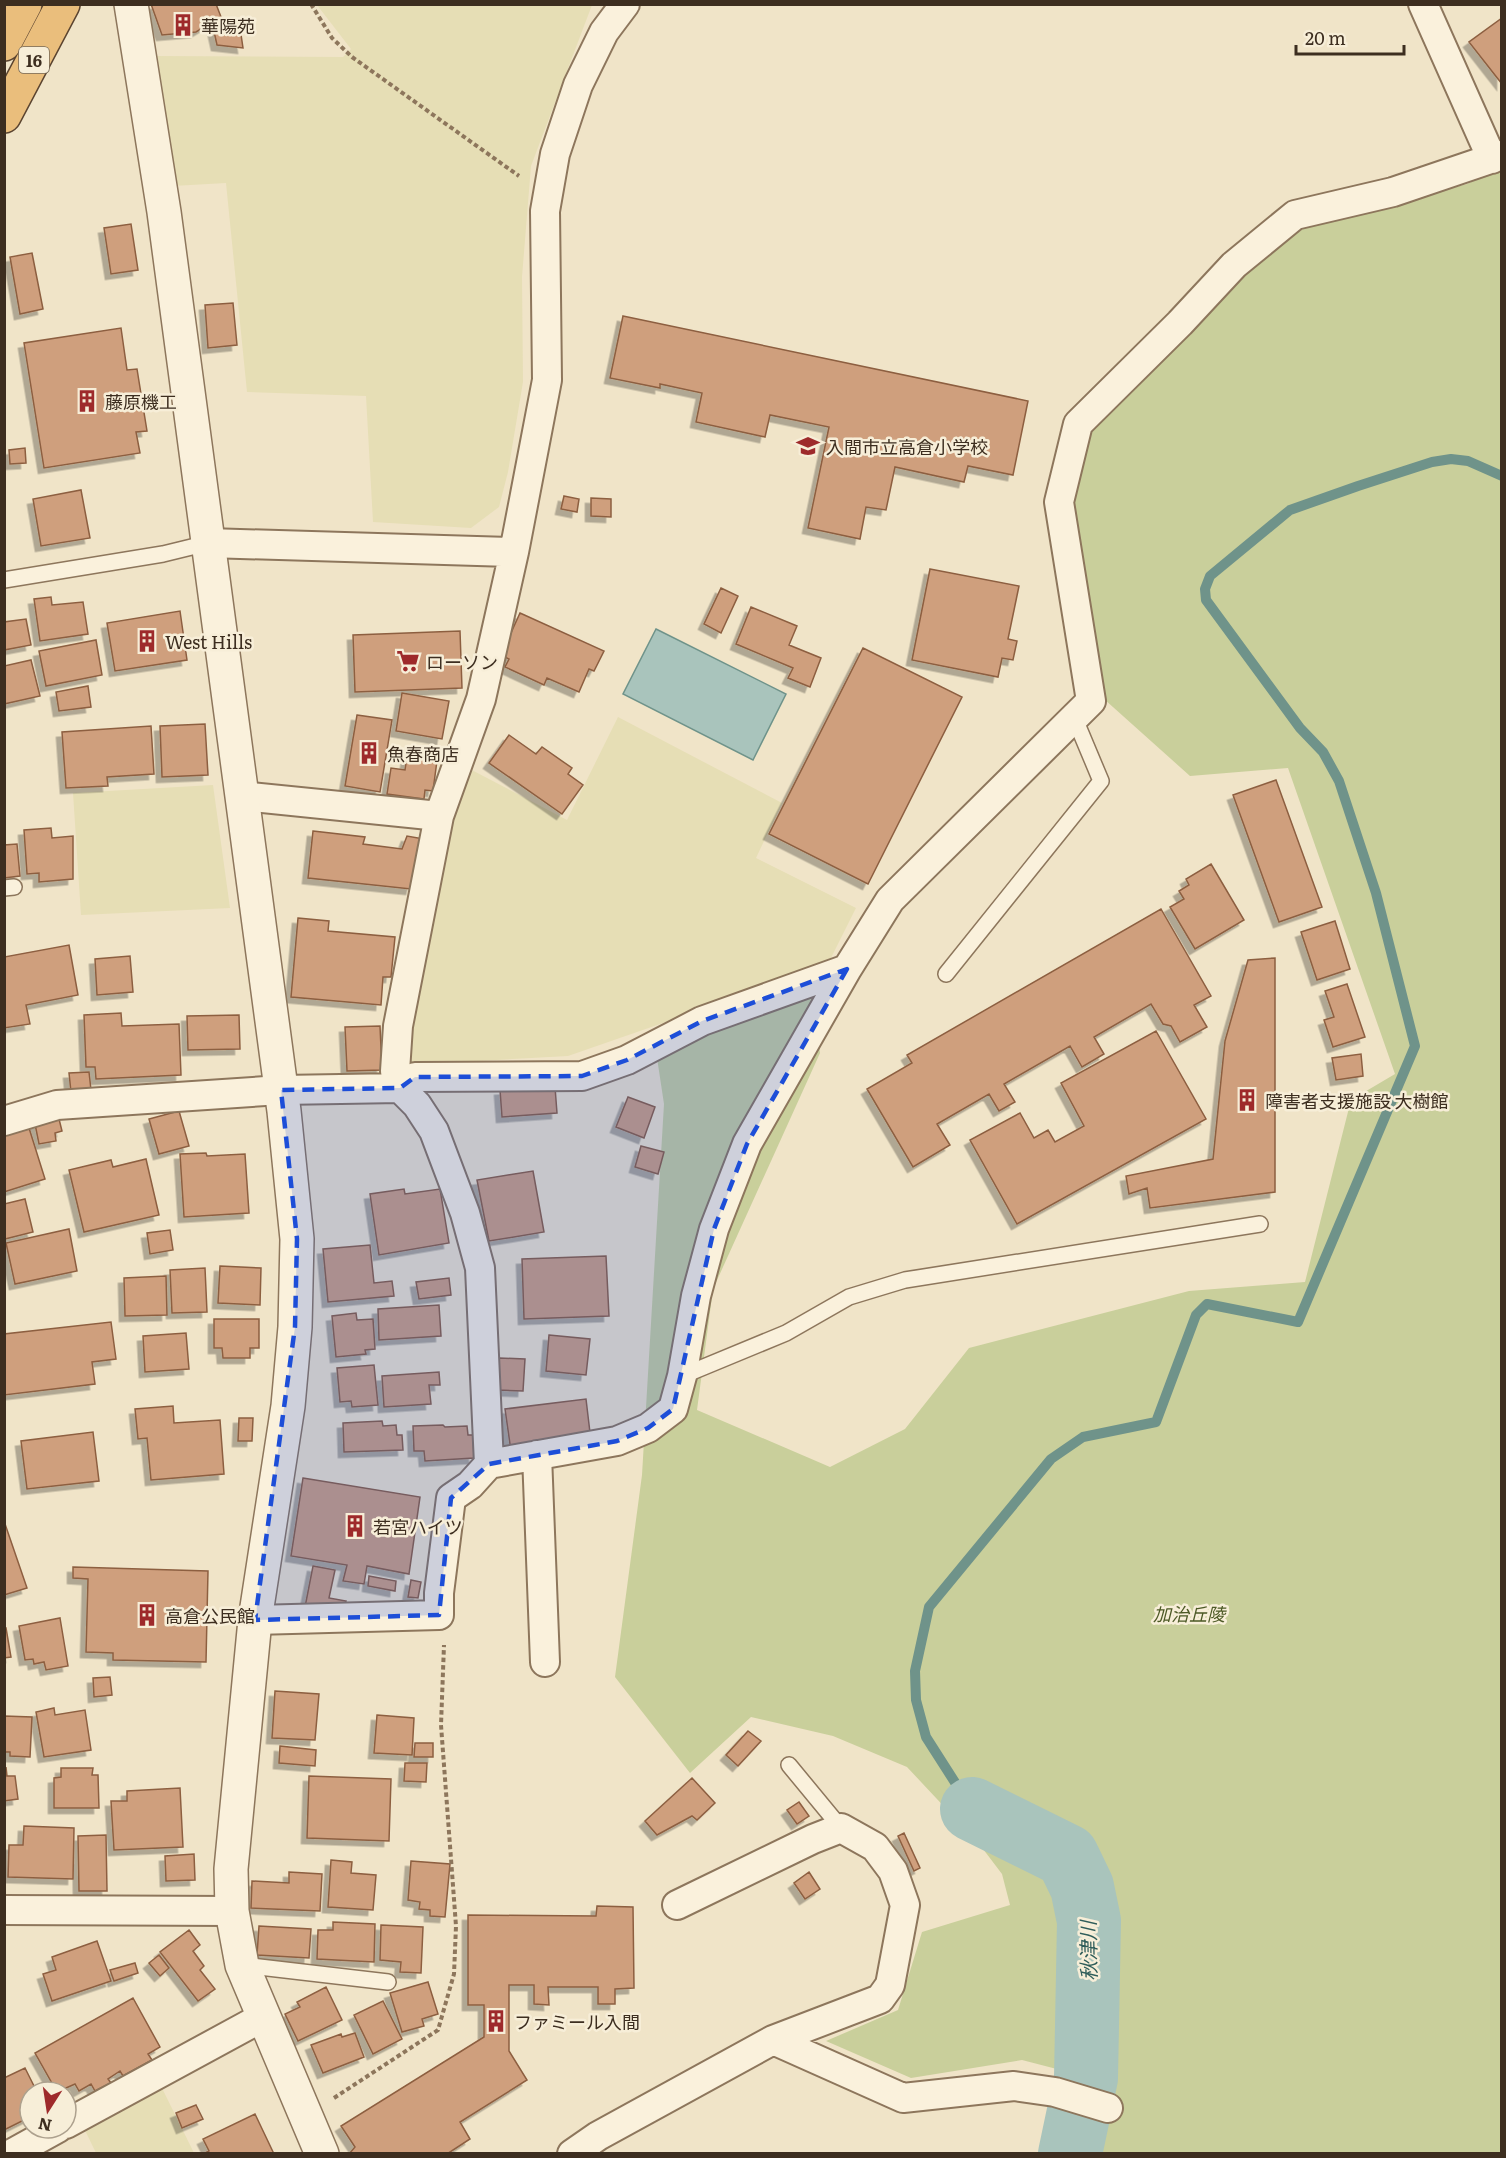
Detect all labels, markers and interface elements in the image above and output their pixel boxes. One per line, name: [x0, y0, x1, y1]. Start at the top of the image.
building icon: 華陽苑: [170, 12, 196, 38]
place label: 華陽苑: [201, 12, 255, 39]
scale bar: [1296, 18, 1404, 56]
text: 20 m: [1305, 24, 1346, 51]
road number: 16: [19, 47, 49, 73]
building icon: 藤原機工: [74, 388, 100, 414]
place label: 藤原機工: [105, 388, 177, 415]
school or university icon: 入間市立高倉小学校: [795, 433, 821, 459]
place label: 入間市立高倉小学校: [826, 433, 988, 460]
building icon: West Hills: [134, 628, 160, 654]
place label: West Hills: [165, 628, 252, 655]
supermarket icon: ローソン: [395, 648, 421, 674]
place label: ローソン: [426, 648, 498, 675]
building icon: 魚春商店: [356, 740, 382, 766]
place label: 魚春商店: [387, 740, 459, 767]
building icon: 障害者支援施設 大樹館: [1234, 1087, 1260, 1113]
place label: 障害者支援施設 大樹館: [1265, 1087, 1449, 1114]
building icon: 若宮ハイツ: [342, 1513, 368, 1539]
place label: 若宮ハイツ: [373, 1513, 463, 1540]
park label: 加治丘陵: [1153, 1600, 1227, 1627]
building icon: 高倉公民館: [134, 1602, 160, 1628]
place label: 高倉公民館: [165, 1602, 255, 1629]
water label: 秋津川: [1071, 1919, 1103, 1981]
building icon: ファミール入間: [483, 2008, 509, 2034]
place label: ファミール入間: [514, 2008, 640, 2035]
north arrow: [18, 2080, 78, 2140]
text: N: [36, 2113, 54, 2139]

